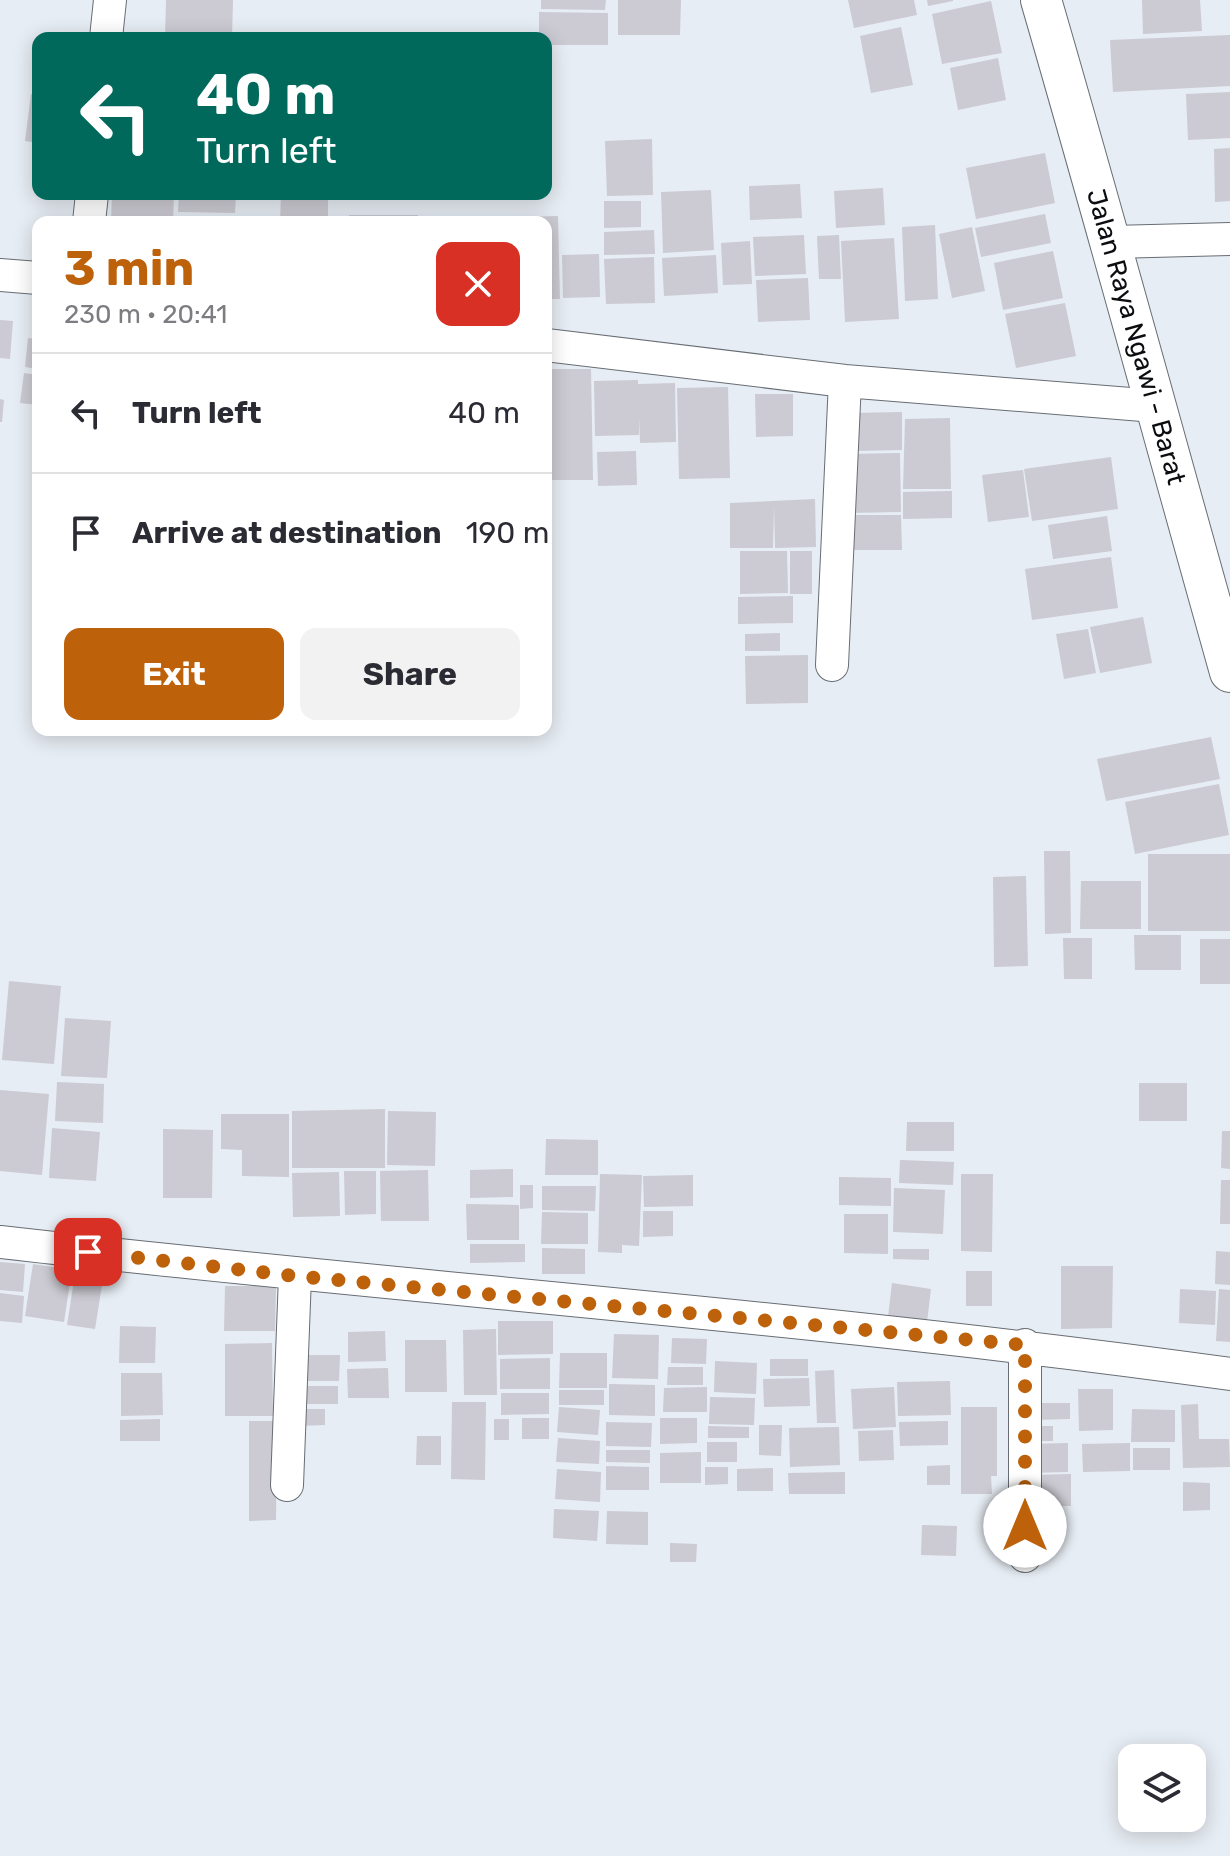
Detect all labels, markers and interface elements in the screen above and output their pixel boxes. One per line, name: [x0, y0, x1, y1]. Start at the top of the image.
text: 40 m: [196, 62, 336, 128]
icon: left: [64, 64, 168, 168]
text: Turn left: [196, 129, 337, 172]
street label: Jalan Raya Ngawi - Barat: [1080, 185, 1192, 488]
text: 3 min: [64, 240, 194, 297]
button: close: [436, 242, 520, 326]
text: 230 m · 20:41: [64, 299, 227, 330]
icon: left: [64, 391, 108, 435]
text: Turn left: [132, 395, 262, 431]
text: 40 m: [448, 395, 520, 431]
icon: arrive: [64, 511, 108, 555]
text: Arrive at destination: [132, 515, 442, 551]
text: 190 m: [466, 515, 549, 551]
button: Exit: [64, 628, 284, 720]
button: Share: [300, 628, 520, 720]
pin: [54, 1218, 122, 1286]
icon: arrive: [66, 1230, 110, 1274]
position arrow: [983, 1484, 1067, 1568]
map controls: [1118, 1744, 1206, 1832]
button: layers: [1118, 1744, 1206, 1832]

